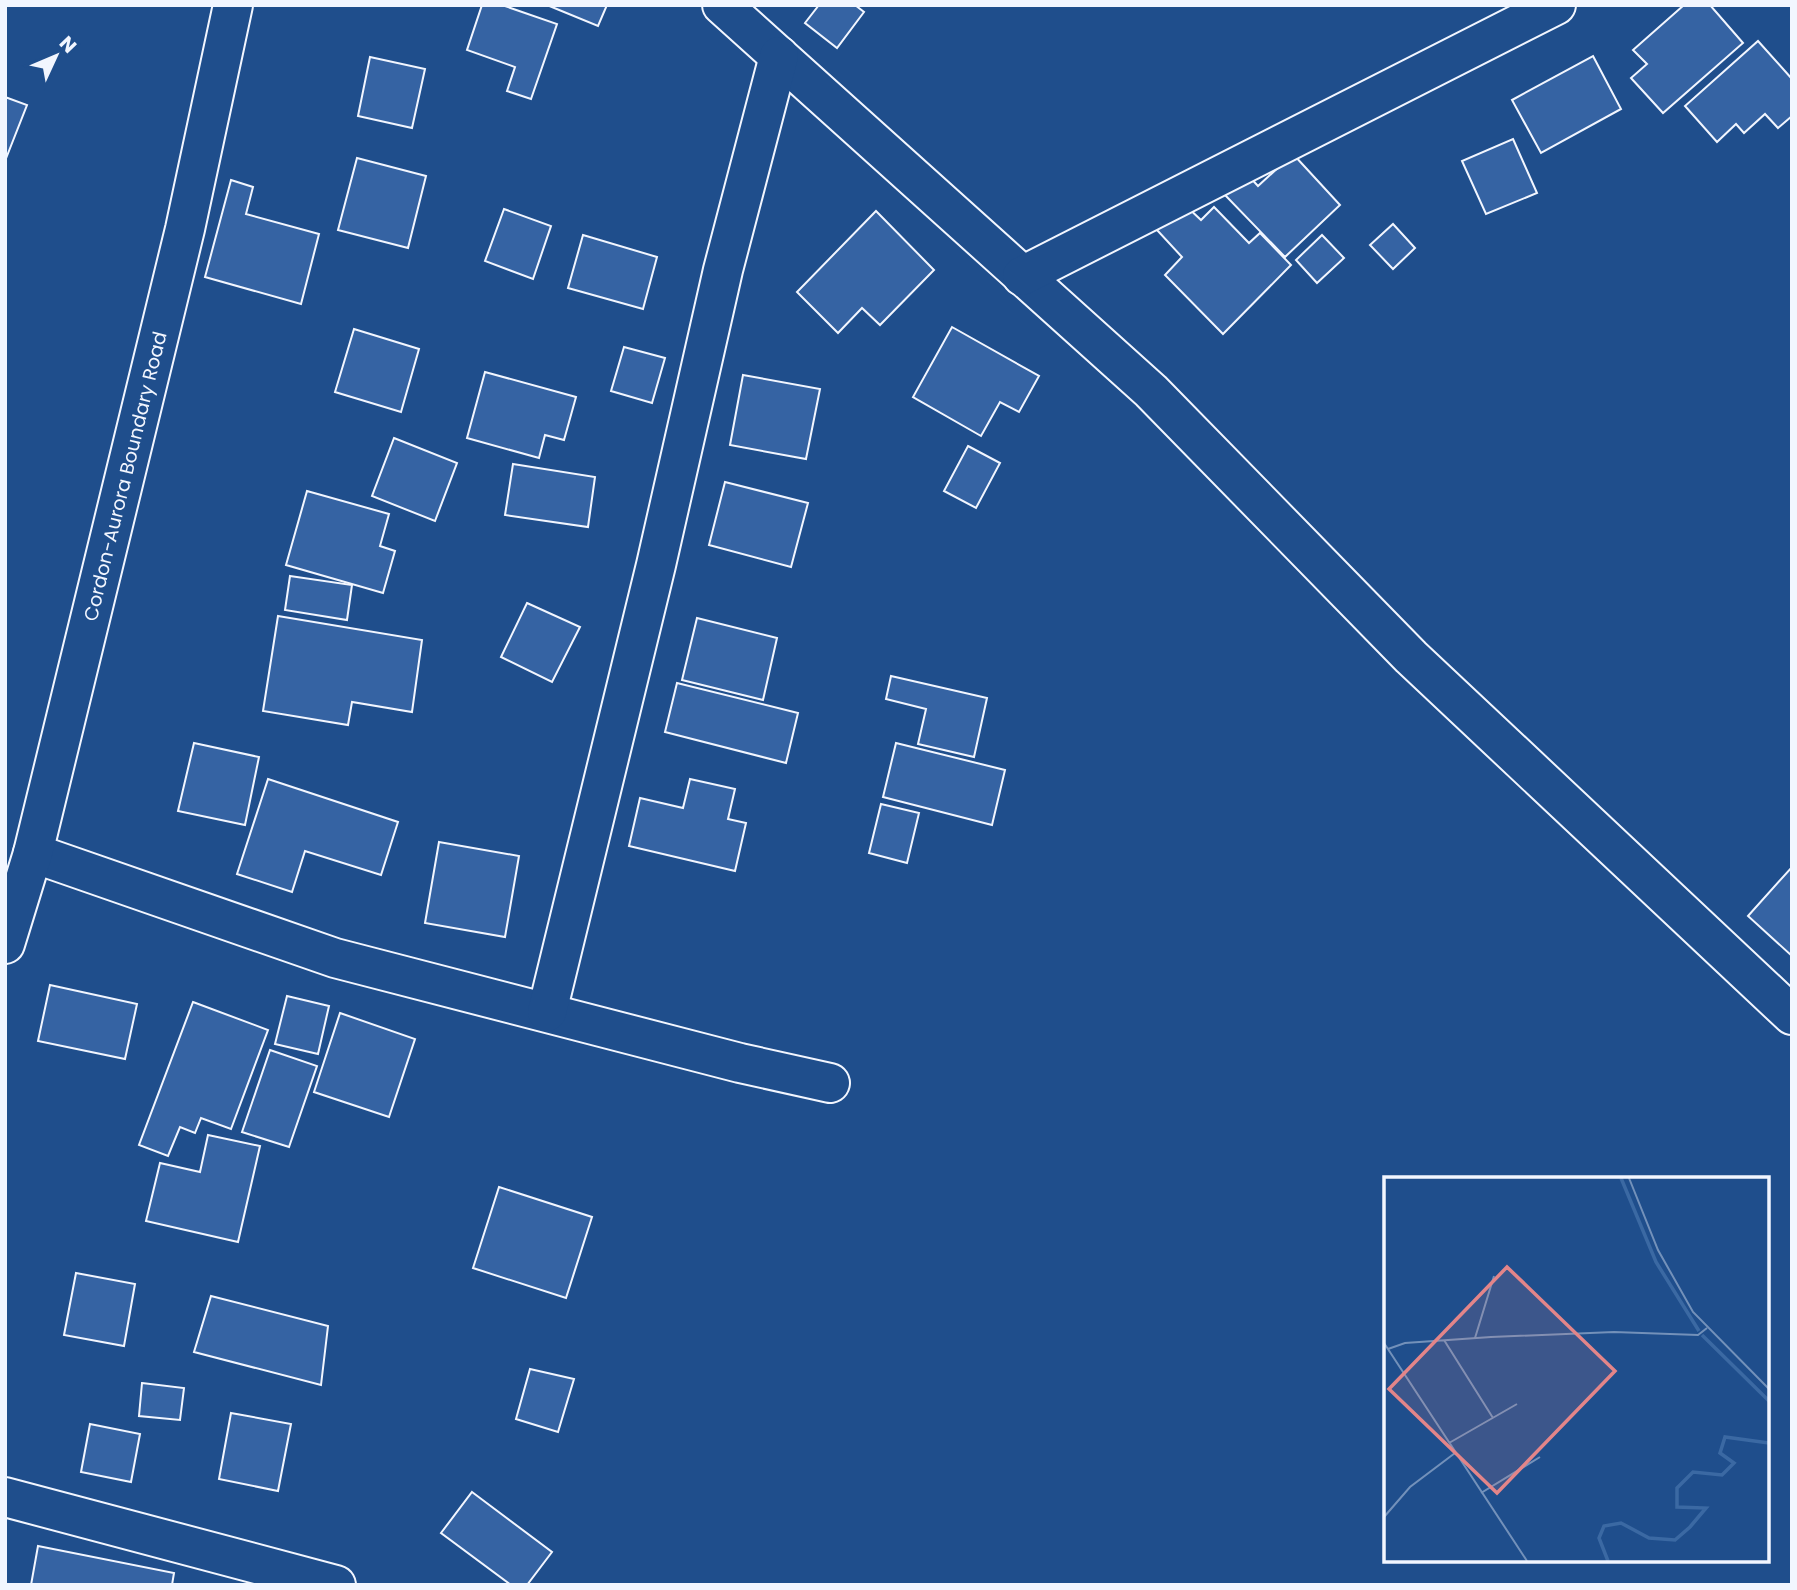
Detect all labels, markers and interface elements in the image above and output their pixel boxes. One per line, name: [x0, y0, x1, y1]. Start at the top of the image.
north arrow: [21, 21, 91, 91]
text: N: [53, 30, 83, 59]
street label: Cordon-Aurora Boundary Road: [77, 329, 173, 624]
inset map: [1384, 1177, 1769, 1562]

